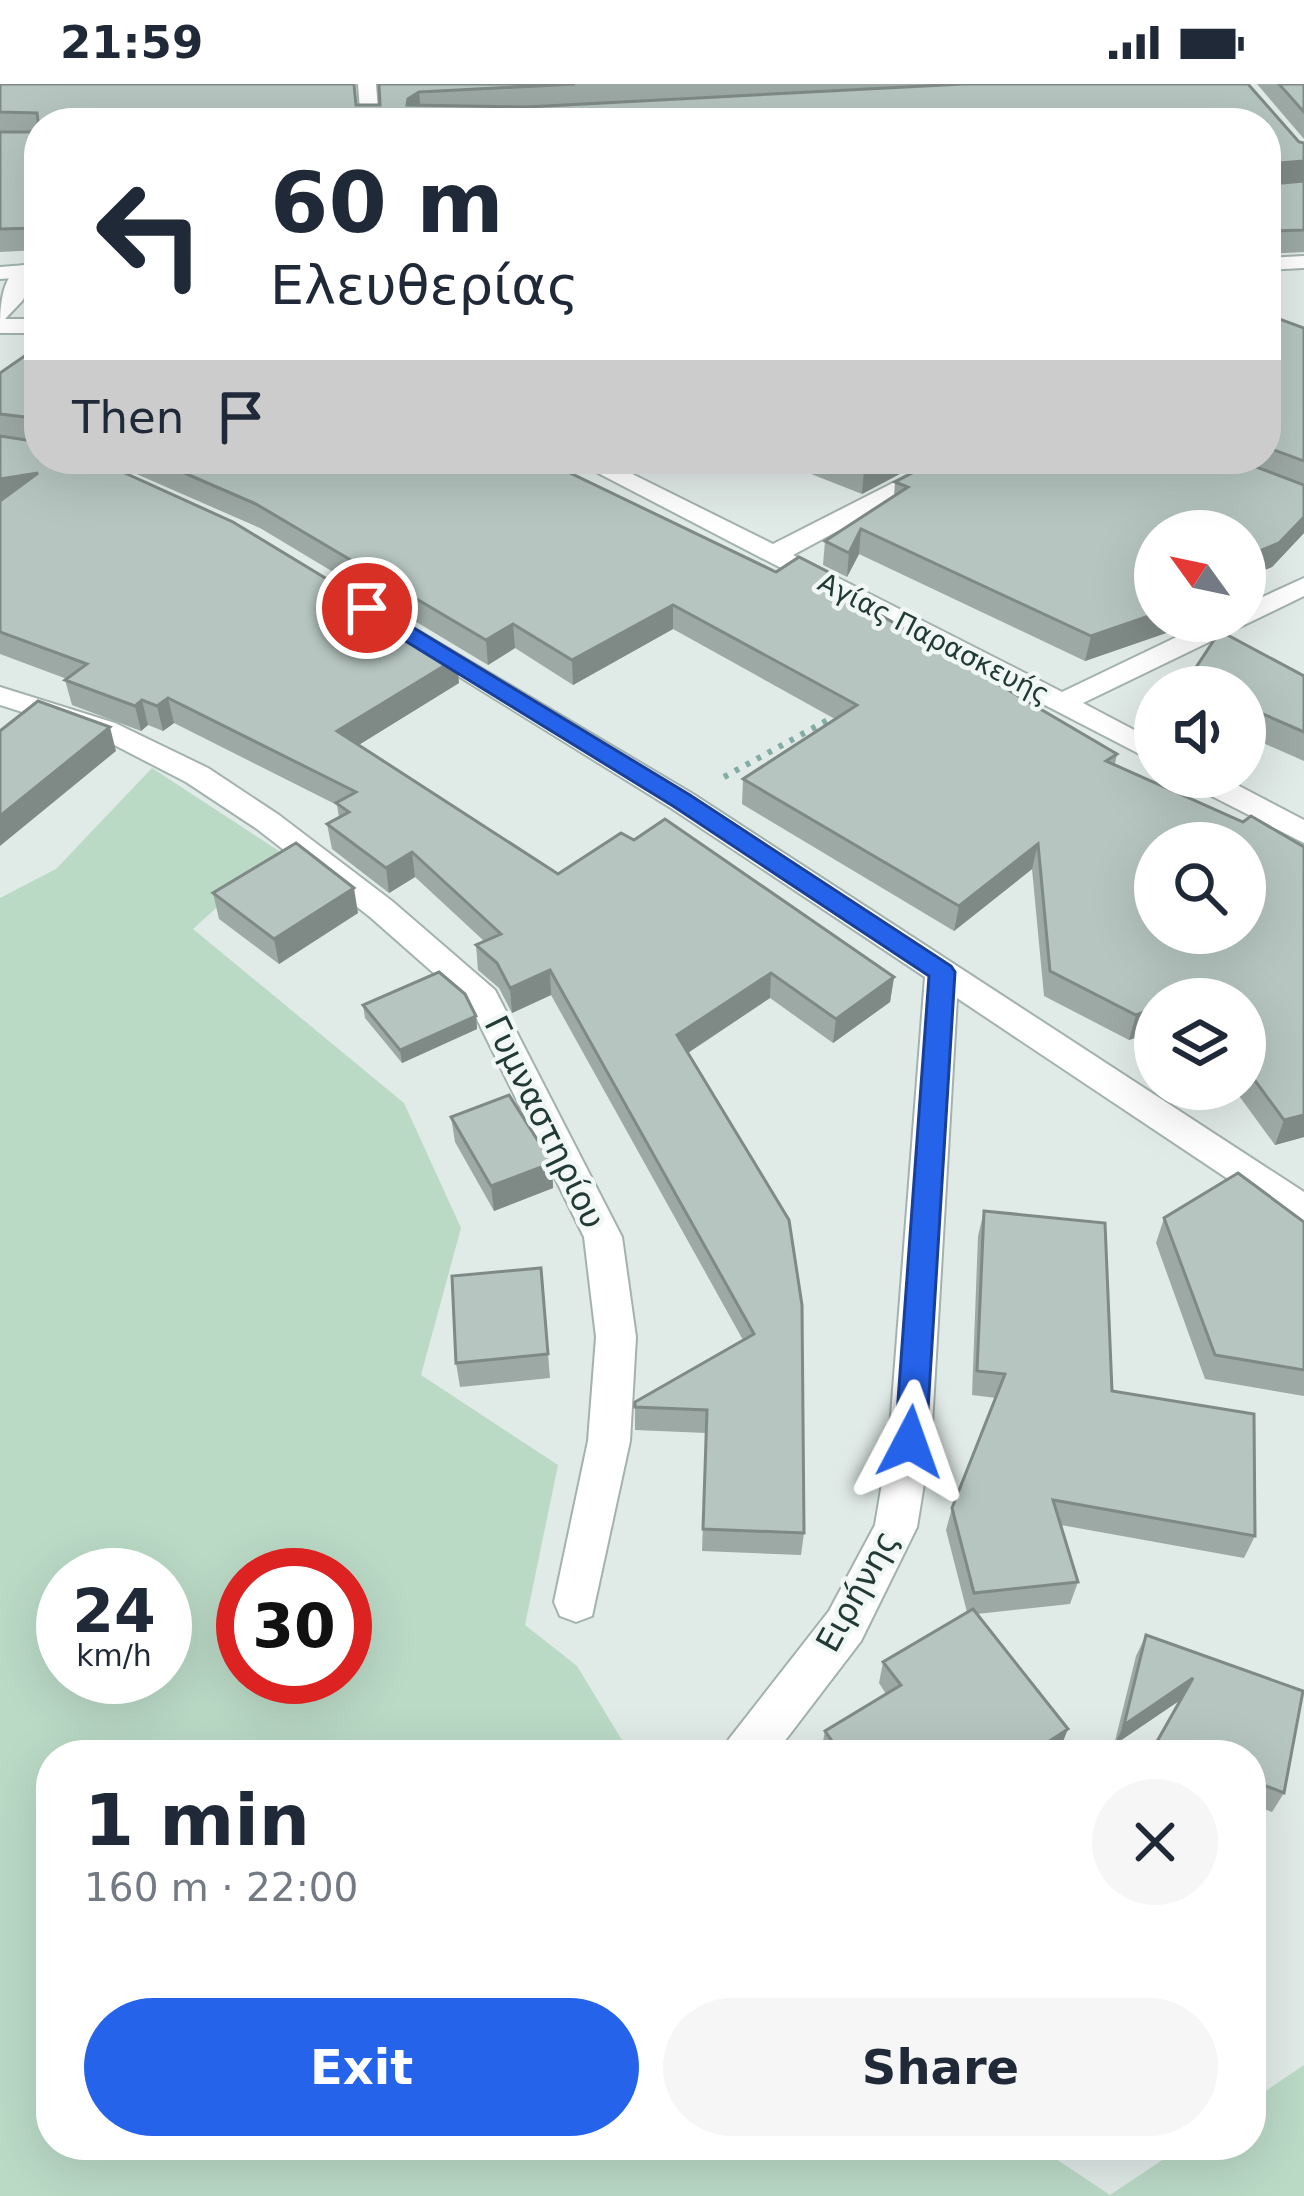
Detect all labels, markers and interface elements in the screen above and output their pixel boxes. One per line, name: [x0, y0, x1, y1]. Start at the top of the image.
text: 21:59: [60, 16, 203, 69]
text: 60 m: [270, 154, 504, 252]
icon: left: [72, 156, 228, 312]
text: Ελευθερίας: [270, 254, 579, 317]
icon: arrive: [208, 384, 274, 450]
text: Then: [72, 391, 184, 444]
north arrow: [1134, 510, 1266, 642]
map controls: [1134, 510, 1266, 1110]
pin: [316, 557, 418, 659]
street label: Αγίας Παρασκευής: [813, 566, 1055, 710]
icon: arrive: [334, 575, 400, 641]
button: sound: [1134, 666, 1266, 798]
button: search: [1134, 822, 1266, 954]
button: layers: [1134, 978, 1266, 1110]
street label: Γυμναστηρίου: [477, 1009, 613, 1235]
position arrow: [847, 1379, 973, 1505]
street label: Ειρήνης: [808, 1524, 906, 1658]
speed limit sign: 30: [216, 1548, 372, 1704]
text: 24: [72, 1576, 156, 1646]
text: km/h: [76, 1638, 152, 1673]
text: 1 min: [84, 1778, 310, 1862]
button: close: [1092, 1779, 1218, 1905]
text: 160 m · 22:00: [84, 1865, 358, 1910]
button: Exit: [84, 1998, 639, 2136]
button: Share: [663, 1998, 1218, 2136]

